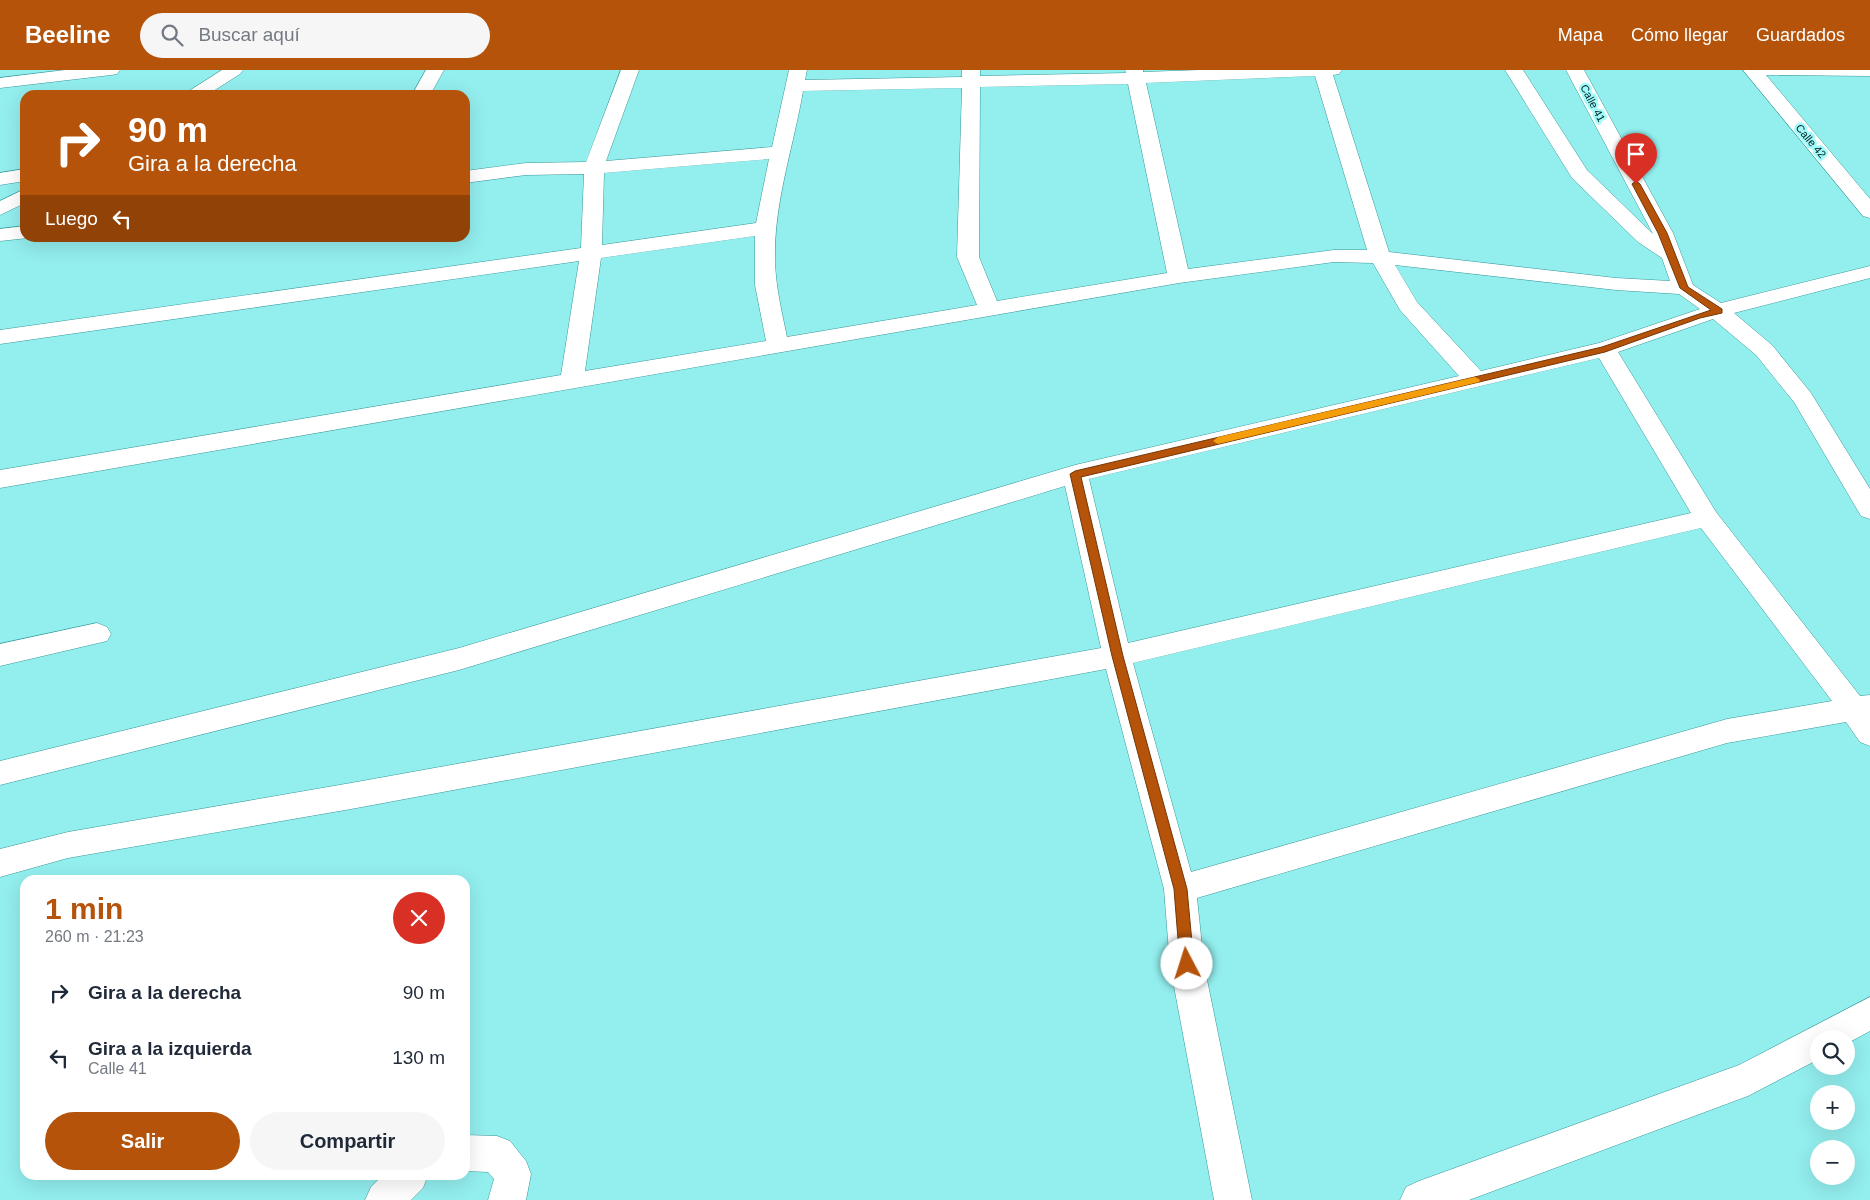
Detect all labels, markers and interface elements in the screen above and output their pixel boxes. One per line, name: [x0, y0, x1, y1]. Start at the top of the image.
search box: [140, 13, 490, 58]
text: Beeline: [25, 21, 110, 48]
icon: search: [158, 21, 186, 49]
text: Buscar aquí: [198, 24, 300, 45]
text: Mapa: [1558, 25, 1603, 45]
text: Cómo llegar: [1631, 25, 1728, 45]
text: Guardados: [1756, 25, 1845, 45]
street label: Calle 41: [1578, 82, 1608, 124]
icon: right: [45, 110, 110, 175]
text: 90 m: [128, 110, 208, 149]
street label: Calle 42: [1793, 122, 1829, 160]
pin: [1615, 133, 1657, 184]
icon: arrive: [1622, 140, 1650, 168]
text: Gira a la derecha: [128, 151, 297, 176]
icon: left: [108, 205, 136, 233]
text: Luego: [45, 208, 98, 229]
text: 1 min: [45, 892, 123, 925]
button: close: [393, 892, 445, 944]
text: 260 m · 21:23: [45, 928, 144, 945]
position arrow: [1160, 937, 1212, 989]
icon: right: [45, 979, 73, 1007]
text: Gira a la derecha: [88, 982, 241, 1003]
text: 90 m: [403, 982, 445, 1003]
map controls: [1810, 1030, 1855, 1185]
button: search: [1810, 1030, 1855, 1075]
text: Gira a la izquierda: [88, 1038, 252, 1059]
icon: left: [45, 1044, 73, 1072]
text: 130 m: [392, 1047, 445, 1068]
text: Calle 41: [88, 1060, 147, 1077]
button: +: [1810, 1085, 1855, 1130]
button: Salir: [45, 1112, 240, 1170]
button: Compartir: [250, 1112, 445, 1170]
button: −: [1810, 1140, 1855, 1185]

